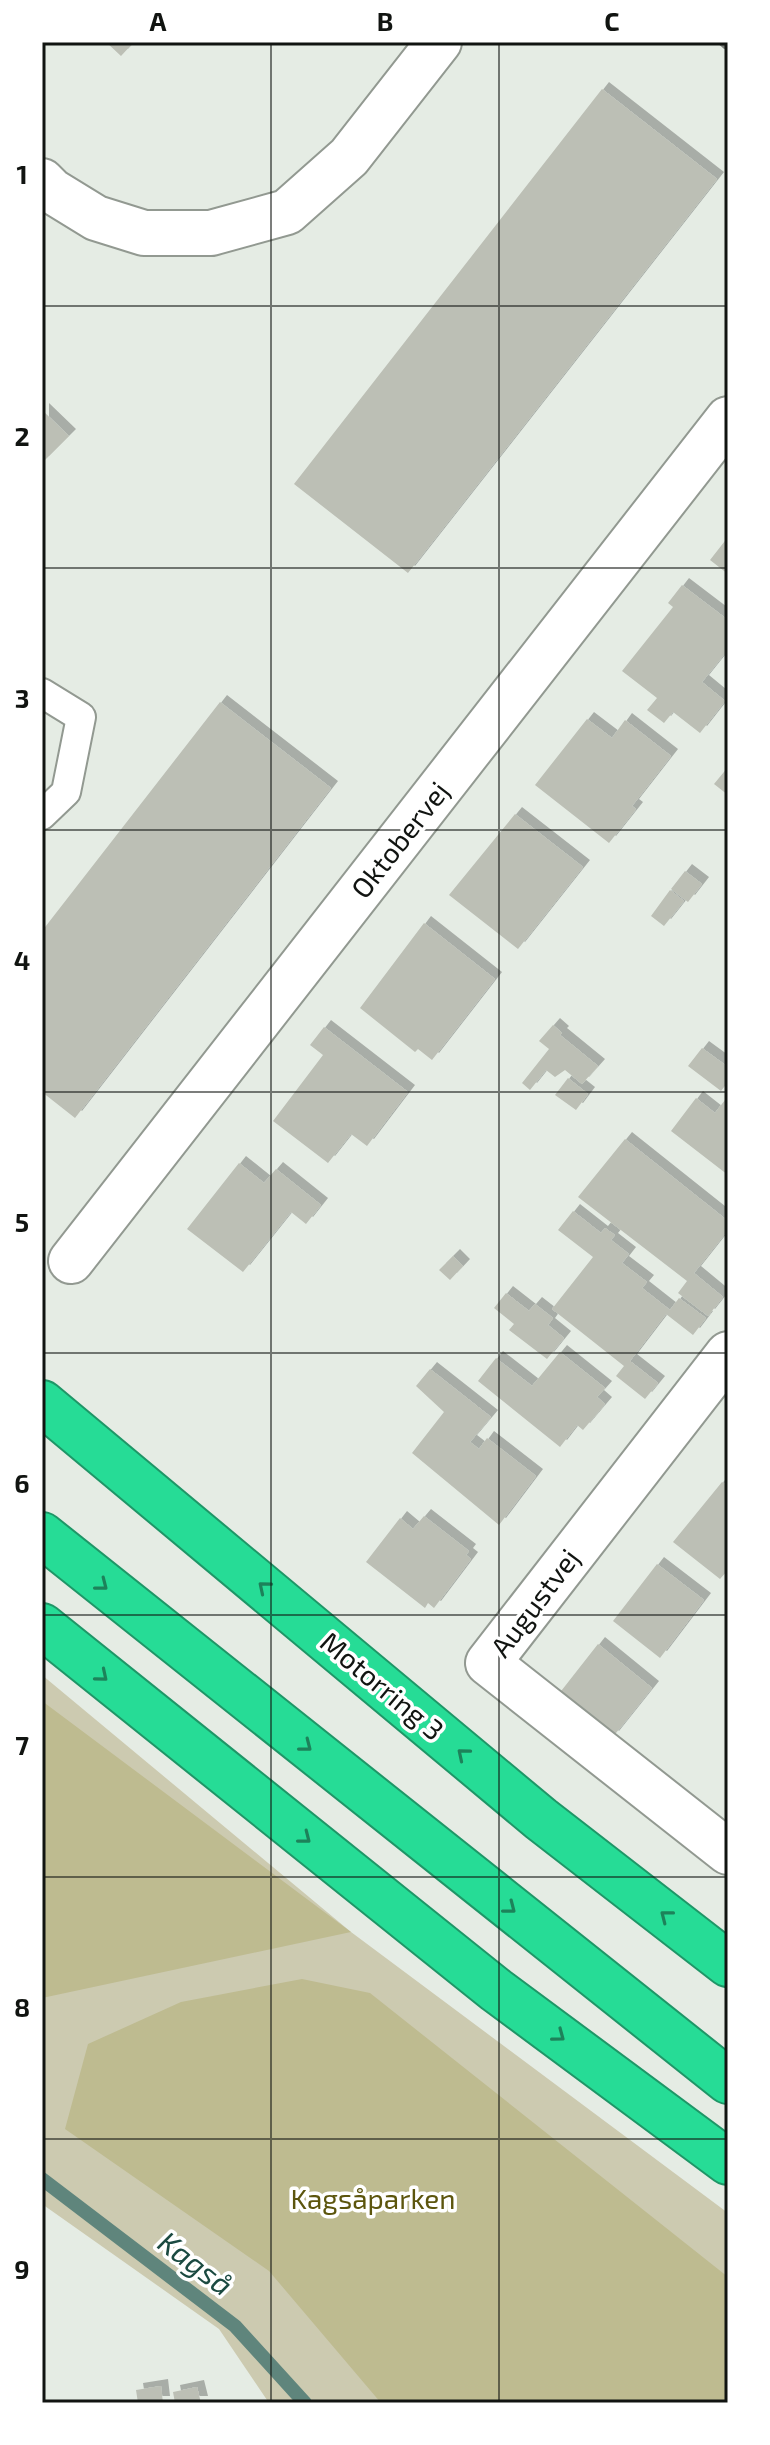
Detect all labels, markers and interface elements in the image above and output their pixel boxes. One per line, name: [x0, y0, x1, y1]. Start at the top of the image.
text: A: [150, 5, 167, 36]
text: B: [377, 5, 393, 36]
text: C: [604, 5, 620, 36]
text: 1: [16, 158, 28, 189]
text: 2: [14, 420, 30, 451]
text: 3: [15, 682, 29, 713]
street label: Oktobervej: [343, 774, 455, 904]
text: 4: [14, 944, 30, 975]
text: 5: [15, 1206, 29, 1237]
text: 6: [14, 1467, 30, 1498]
street label: Augustvej: [483, 1542, 586, 1663]
one-way arrow: [93, 1575, 107, 1590]
one-way arrow: [258, 1582, 273, 1597]
street label: Motorring 3: [314, 1624, 451, 1747]
one-way arrow: [93, 1666, 107, 1681]
text: 7: [15, 1729, 29, 1760]
one-way arrow: [297, 1737, 312, 1751]
one-way arrow: [458, 1749, 472, 1764]
one-way arrow: [296, 1829, 311, 1843]
one-way arrow: [501, 1898, 515, 1913]
one-way arrow: [661, 1911, 675, 1926]
text: 8: [14, 1991, 30, 2022]
one-way arrow: [550, 2027, 564, 2041]
park label: Kagsåparken: [290, 2181, 456, 2215]
water label: Kagså: [152, 2223, 241, 2302]
text: 9: [14, 2253, 30, 2284]

